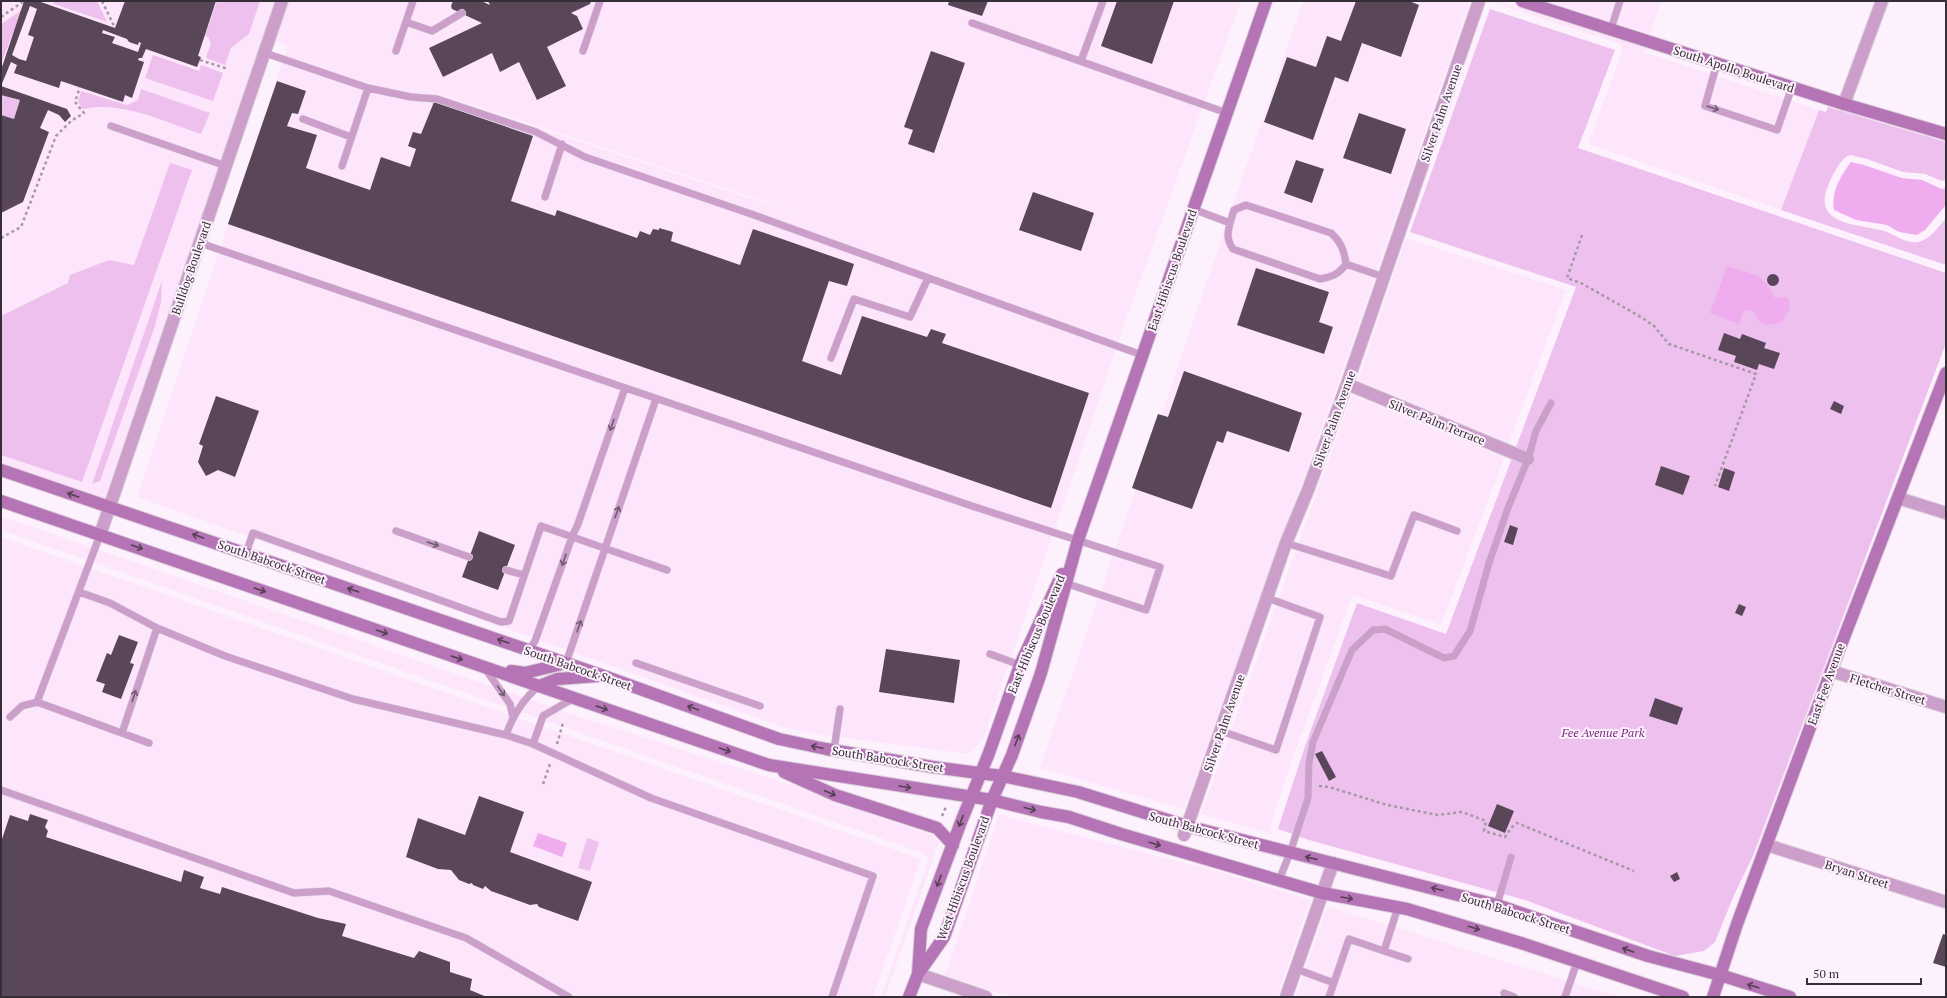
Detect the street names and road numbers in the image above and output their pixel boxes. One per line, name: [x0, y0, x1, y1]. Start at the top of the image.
street label: South Apollo Boulevard: [1672, 42, 1797, 96]
street label: Silver Palm Avenue: [1417, 62, 1465, 164]
street label: East Hibiscus Boulevard: [1144, 207, 1200, 333]
street label: Bulldog Boulevard: [168, 219, 214, 317]
street label: Silver Palm Avenue: [1309, 368, 1359, 470]
street label: Silver Palm Terrace: [1387, 396, 1487, 448]
street label: South Babcock Street: [216, 537, 328, 588]
street label: East Hibiscus Boulevard: [1004, 572, 1068, 696]
street label: East Fee Avenue: [1804, 641, 1848, 727]
street label: South Babcock Street: [522, 643, 634, 694]
street label: Fletcher Street: [1848, 670, 1928, 708]
street label: Silver Palm Avenue: [1200, 672, 1248, 774]
street label: South Babcock Street: [831, 743, 946, 775]
street label: South Babcock Street: [1147, 808, 1261, 852]
street label: West Hibiscus Boulevard: [934, 814, 993, 942]
street label: Bryan Street: [1823, 857, 1891, 892]
street label: South Babcock Street: [1460, 889, 1573, 937]

